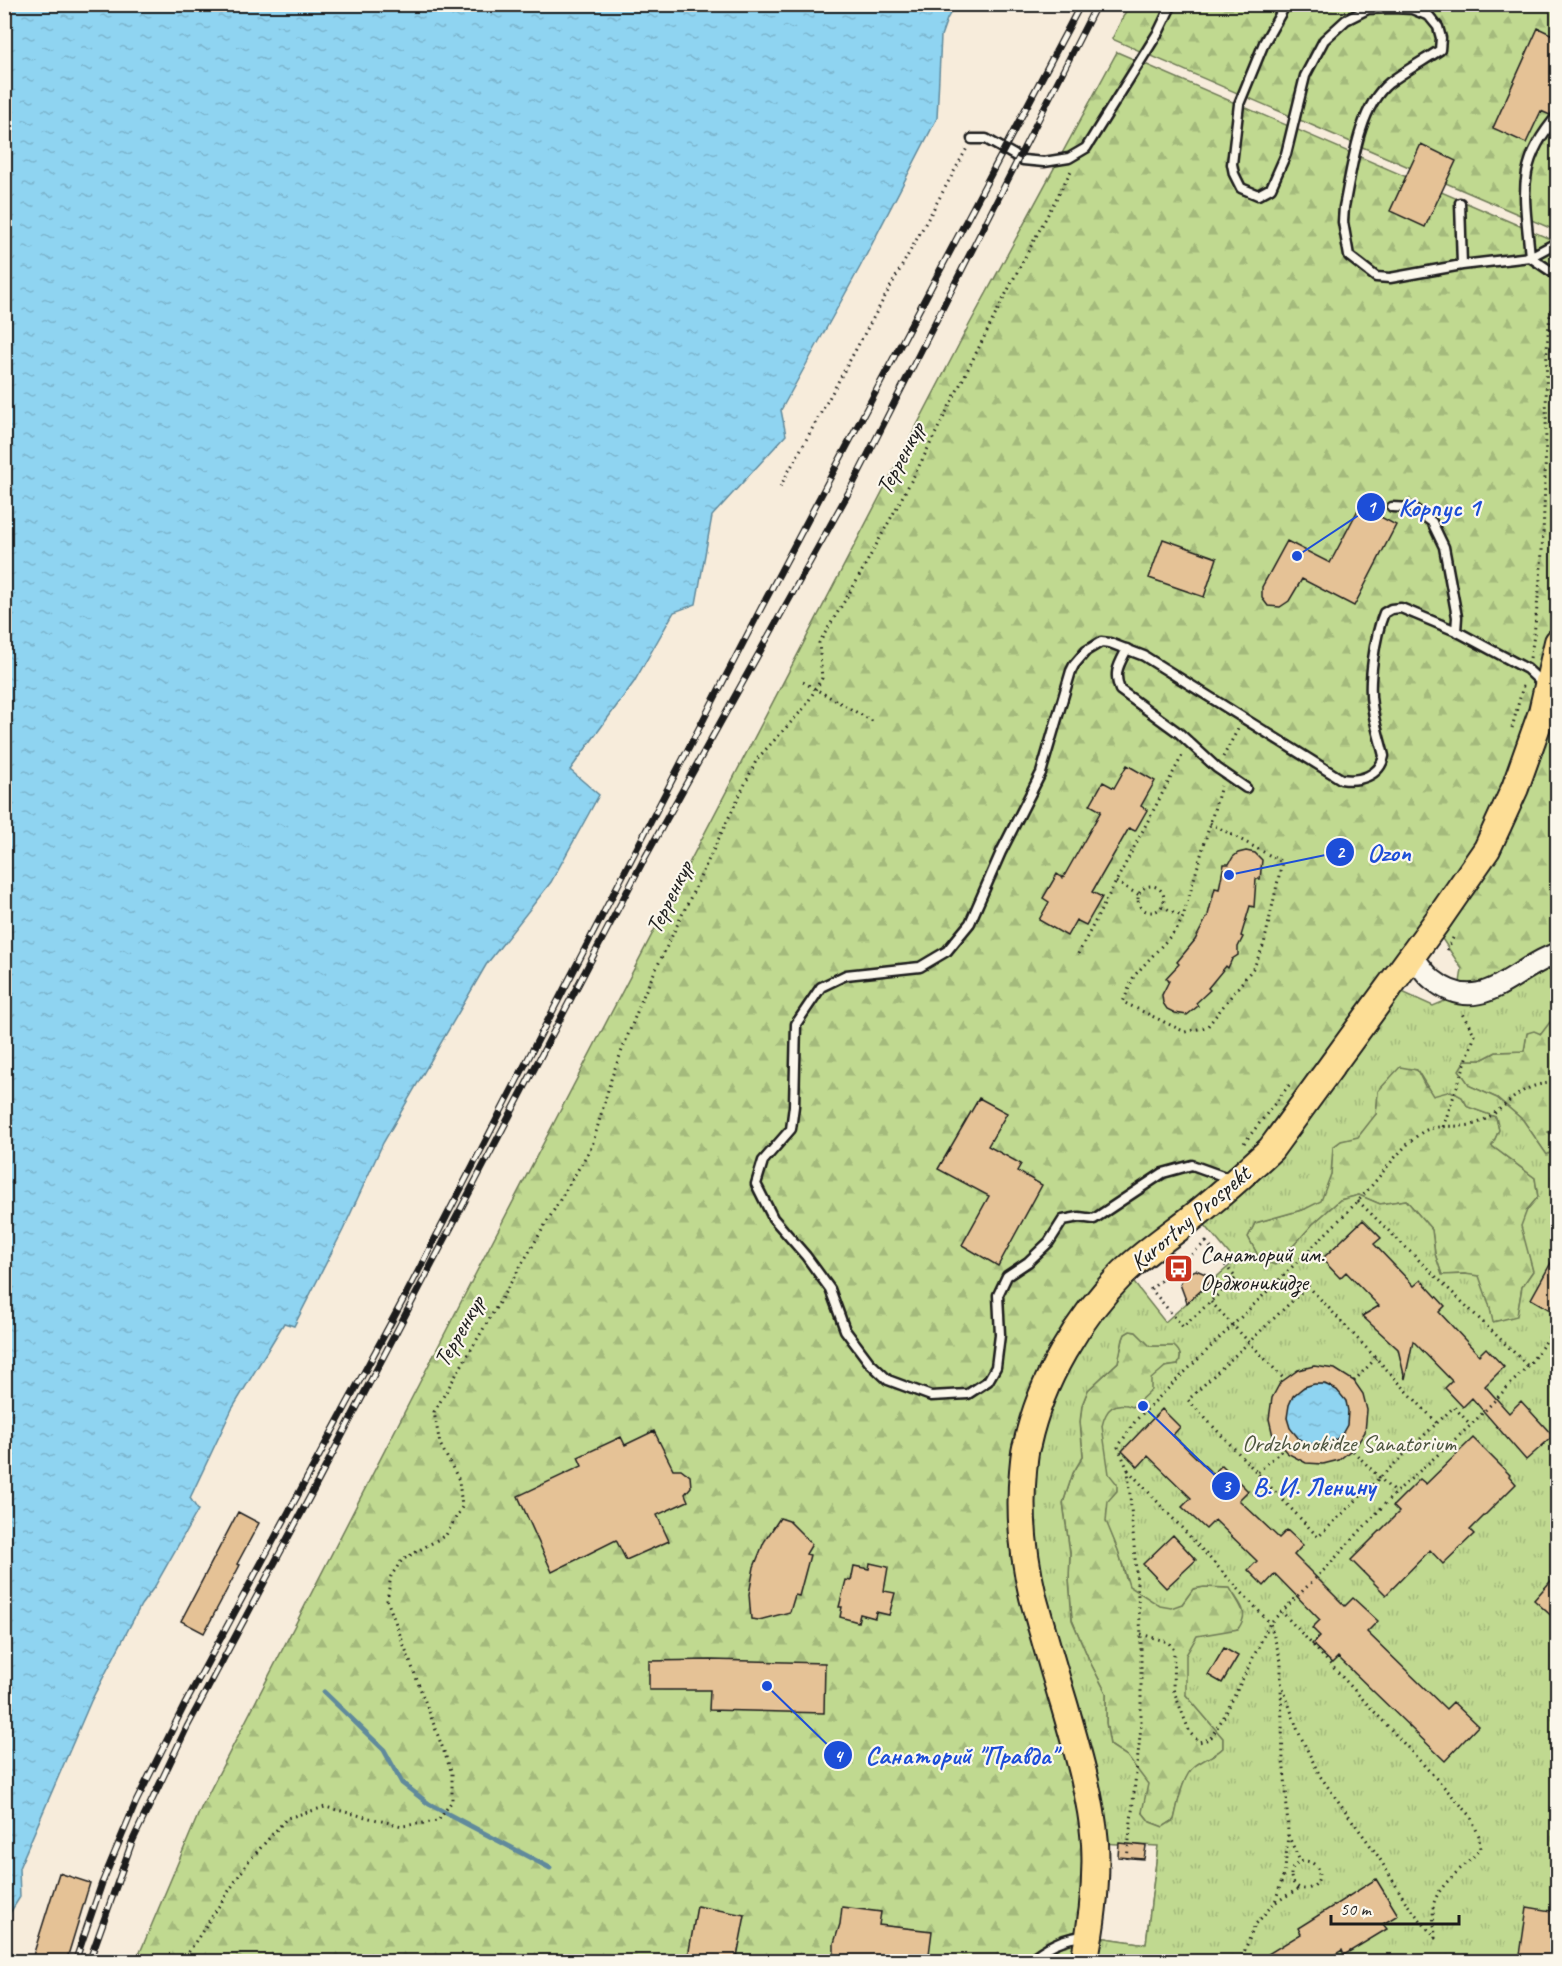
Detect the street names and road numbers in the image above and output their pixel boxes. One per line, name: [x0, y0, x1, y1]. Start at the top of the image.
street label: Терренкур: [869, 415, 932, 499]
street label: Терренкур: [639, 854, 700, 938]
street label: Kurortny Prospekt: [1124, 1158, 1258, 1277]
street label: Терренкур: [427, 1288, 492, 1372]

